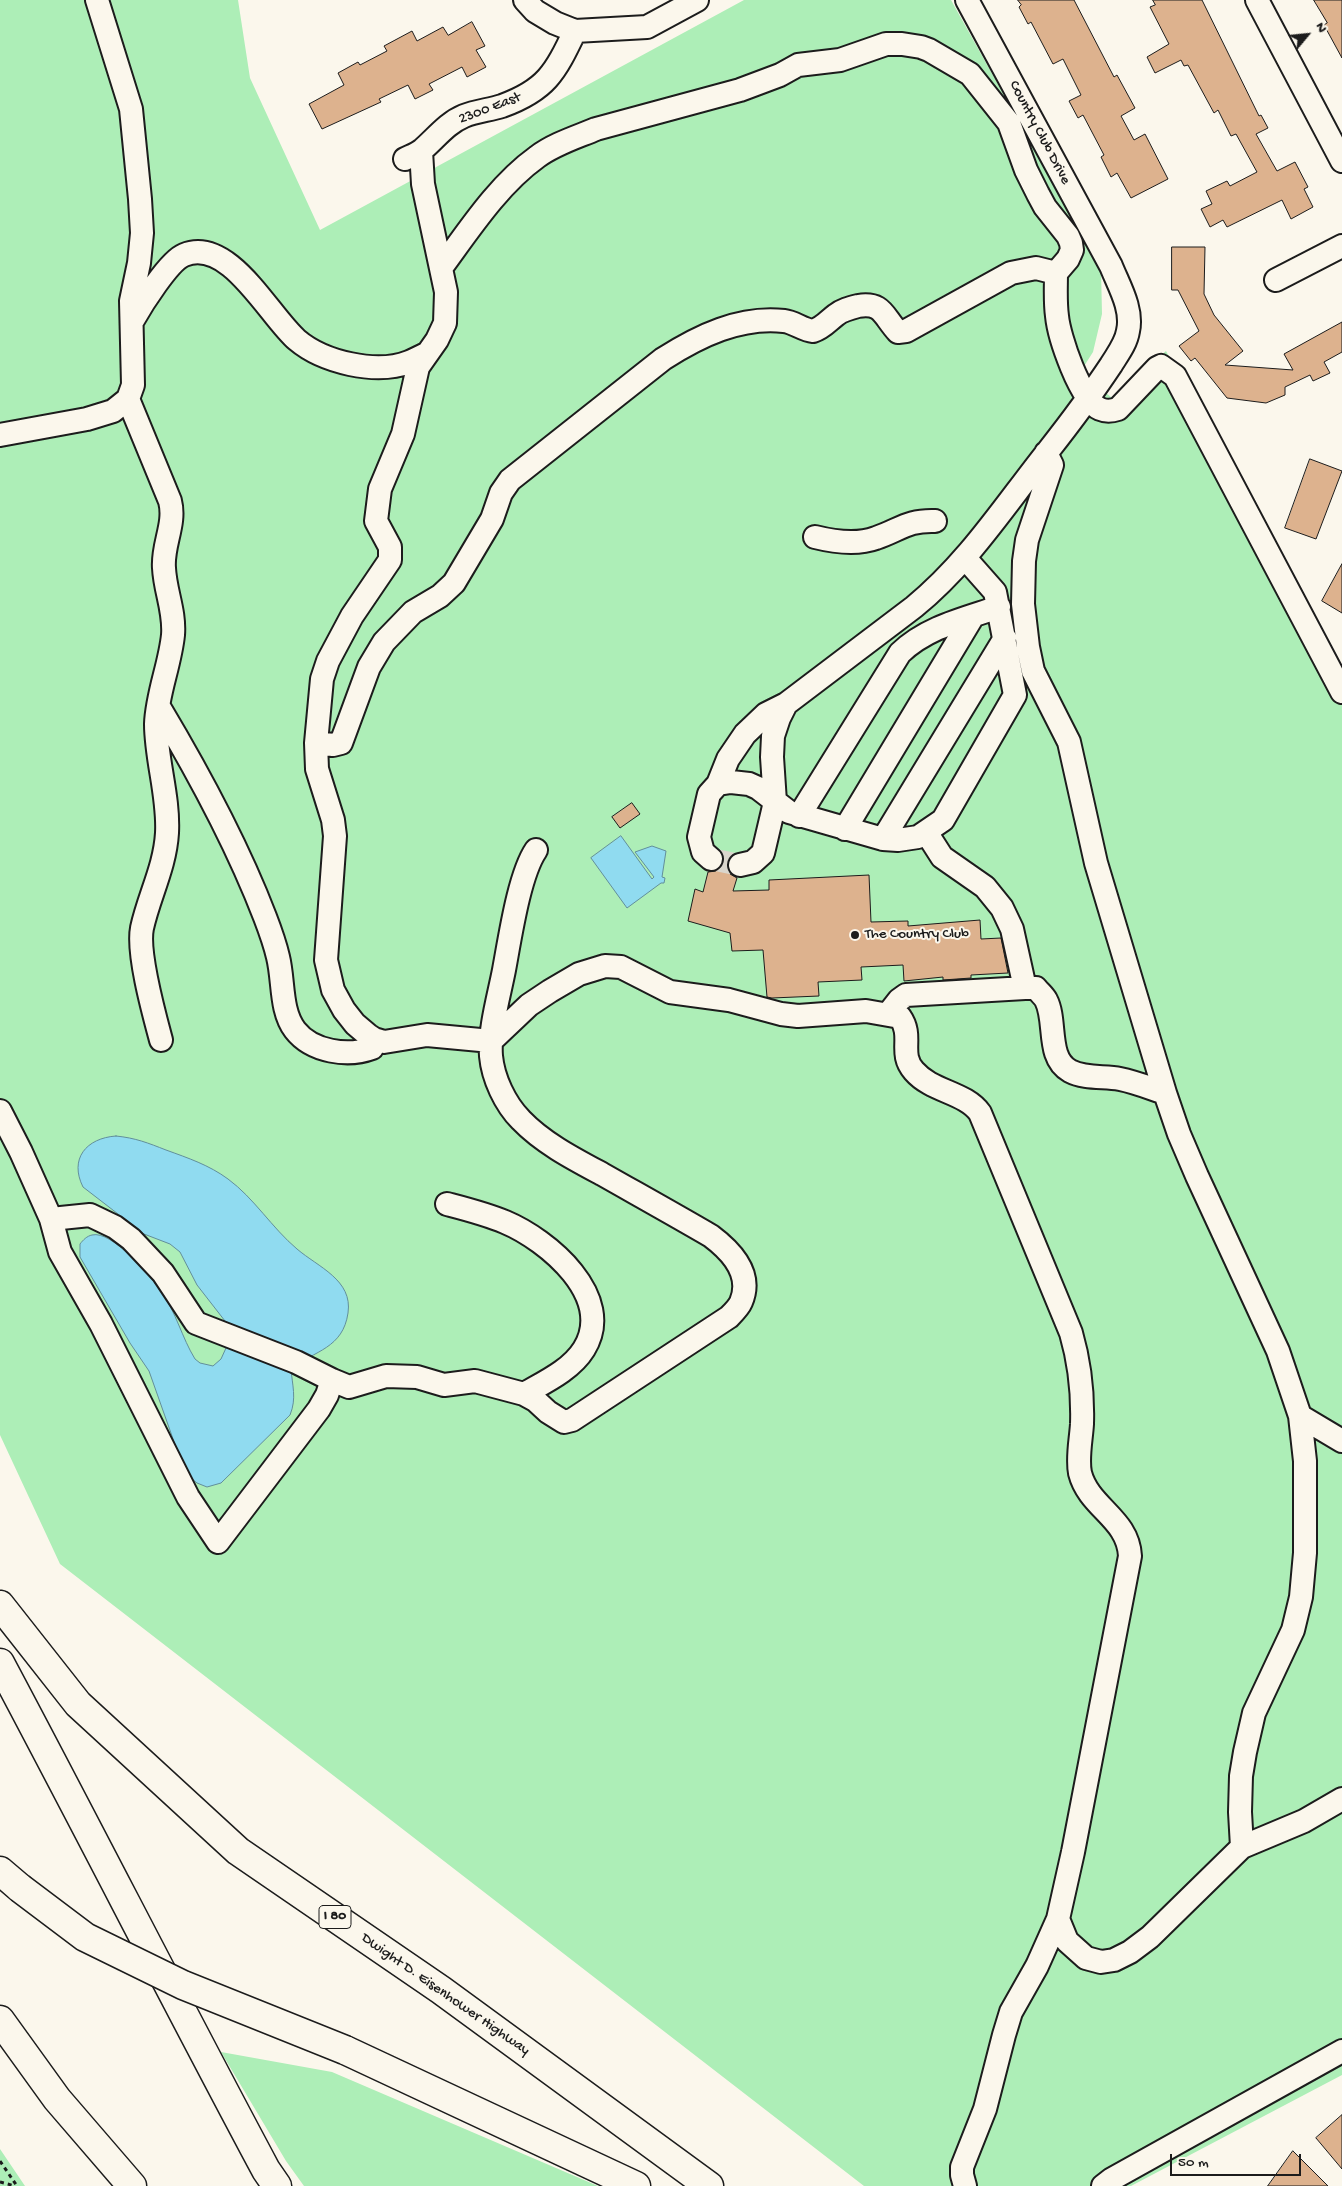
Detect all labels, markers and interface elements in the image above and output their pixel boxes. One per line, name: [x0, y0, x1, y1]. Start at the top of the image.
north arrow: [1282, 10, 1332, 60]
text: N: [1311, 20, 1330, 36]
street label: Country Club Drive: [1004, 78, 1074, 188]
street label: 2300 East: [456, 89, 524, 129]
place label: The Country Club: [865, 926, 969, 944]
marker: The Country Club: [849, 929, 861, 941]
road number: I 80: [319, 1905, 351, 1928]
street label: Dwight D. Eisenhower Highway: [357, 1930, 533, 2060]
scale bar: [1172, 2144, 1303, 2176]
text: 50 m: [1178, 2154, 1209, 2172]

